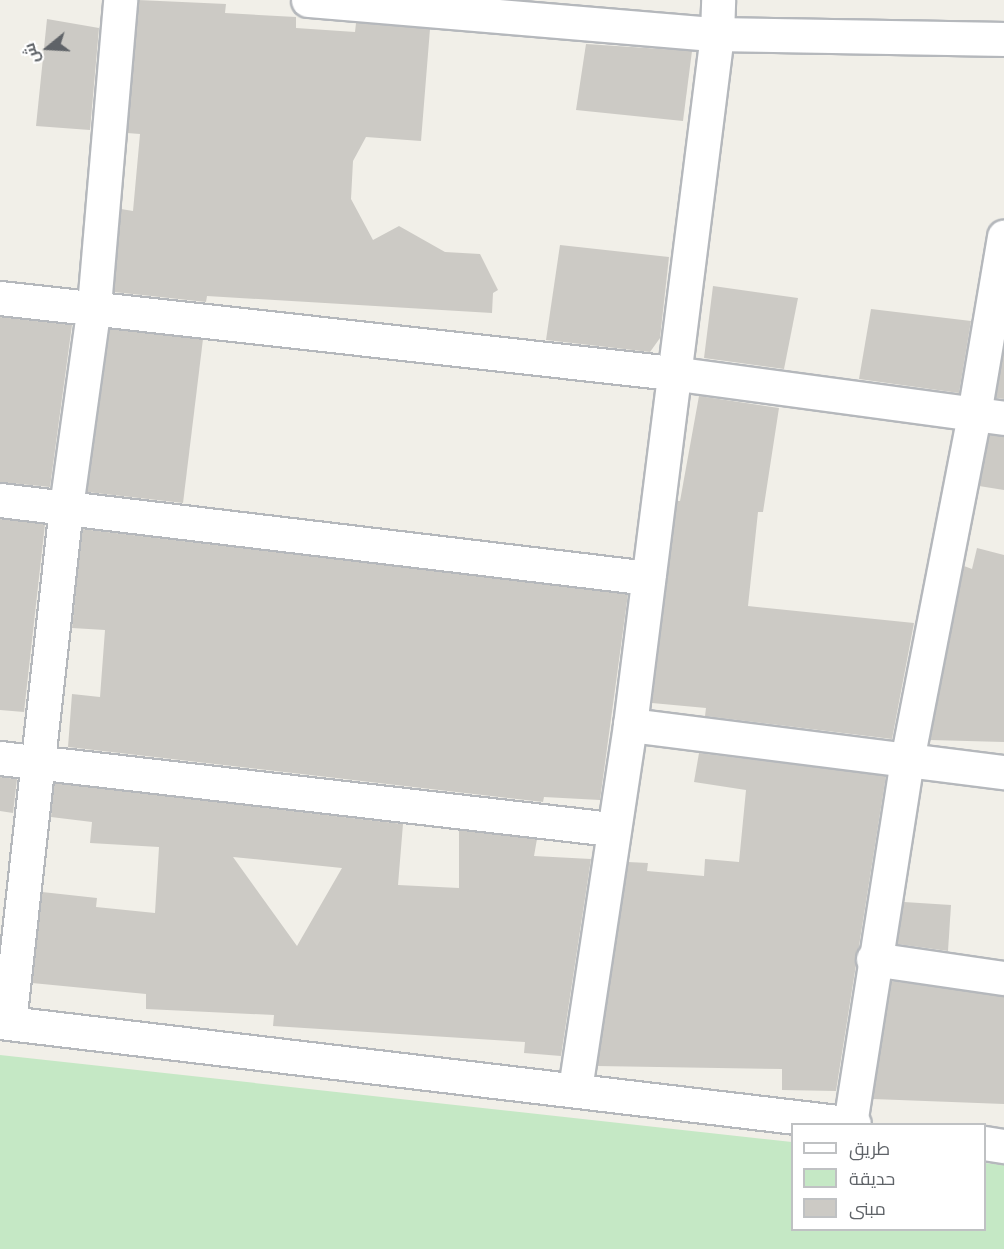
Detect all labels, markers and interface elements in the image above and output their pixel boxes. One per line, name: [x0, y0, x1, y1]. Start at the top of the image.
north arrow: [18, 18, 78, 78]
text: ش: [17, 40, 45, 67]
legend: [791, 1123, 986, 1231]
text: طريق: [849, 1136, 890, 1161]
text: حديقة: [849, 1166, 895, 1191]
text: مبنى: [849, 1196, 886, 1221]

